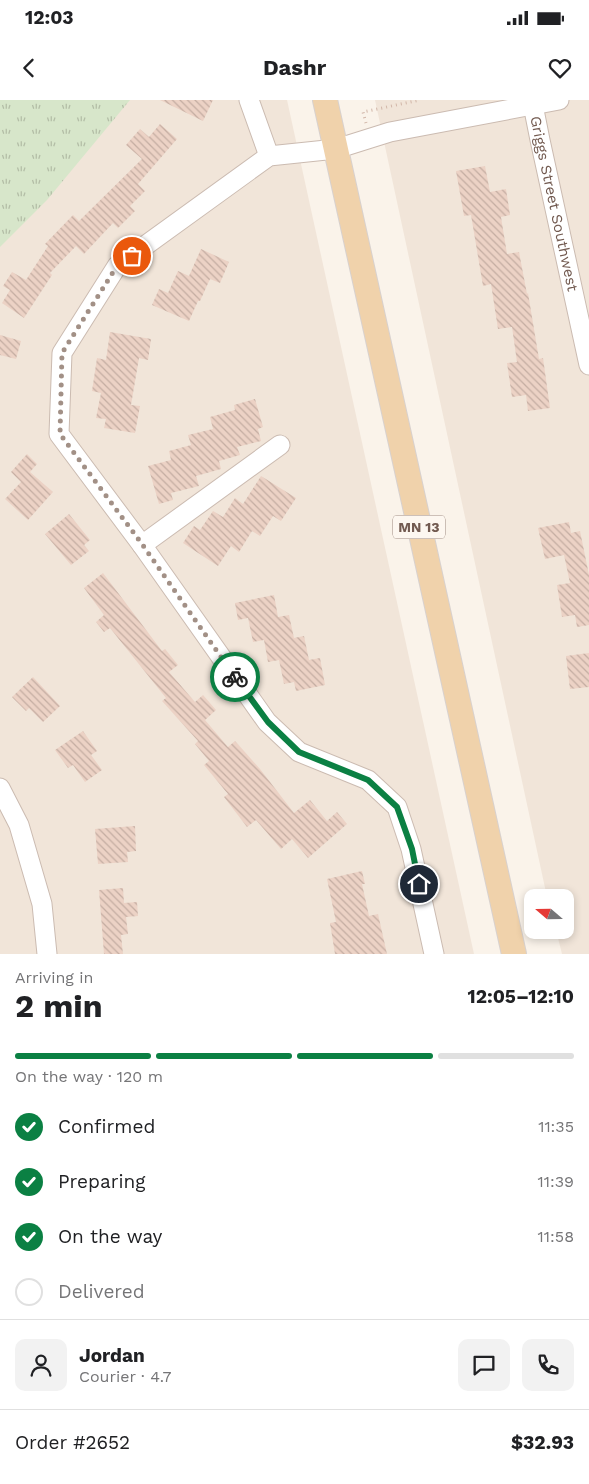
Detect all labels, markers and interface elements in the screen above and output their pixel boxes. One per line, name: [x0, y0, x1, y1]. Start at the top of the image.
text: 12:03: [25, 6, 74, 29]
icon: back: [15, 54, 43, 82]
icon: heart: [546, 54, 574, 82]
text: Dashr: [263, 55, 326, 80]
street label: Griggs Street Southwest: [526, 114, 582, 294]
pin: [111, 235, 153, 277]
icon: bag: [118, 242, 146, 270]
road number: MN 13: [393, 516, 445, 538]
courier: [210, 652, 260, 702]
icon: bike: [221, 663, 249, 691]
pin: [398, 863, 440, 905]
icon: home: [405, 870, 433, 898]
north arrow: [524, 889, 574, 939]
map controls: [524, 889, 574, 939]
text: Arriving in: [15, 968, 93, 987]
text: 12:05–12:10: [467, 985, 574, 1008]
text: 2 min: [15, 987, 103, 1025]
text: On the way · 120 m: [15, 1067, 163, 1086]
icon: check: [15, 1113, 43, 1141]
text: Confirmed: [58, 1115, 155, 1138]
text: 11:35: [538, 1117, 574, 1136]
icon: check: [15, 1168, 43, 1196]
text: Preparing: [58, 1170, 145, 1193]
text: 11:39: [538, 1172, 574, 1191]
icon: check: [15, 1223, 43, 1251]
text: On the way: [58, 1225, 162, 1248]
text: 11:58: [538, 1227, 574, 1246]
text: Delivered: [58, 1280, 145, 1303]
button: person: [15, 1339, 67, 1391]
button: chat: [458, 1339, 510, 1391]
button: phone: [522, 1339, 574, 1391]
text: Jordan: [79, 1344, 145, 1367]
text: Courier · 4.7: [79, 1367, 172, 1386]
text: Order #2652: [15, 1431, 130, 1454]
text: $32.93: [511, 1431, 574, 1454]

